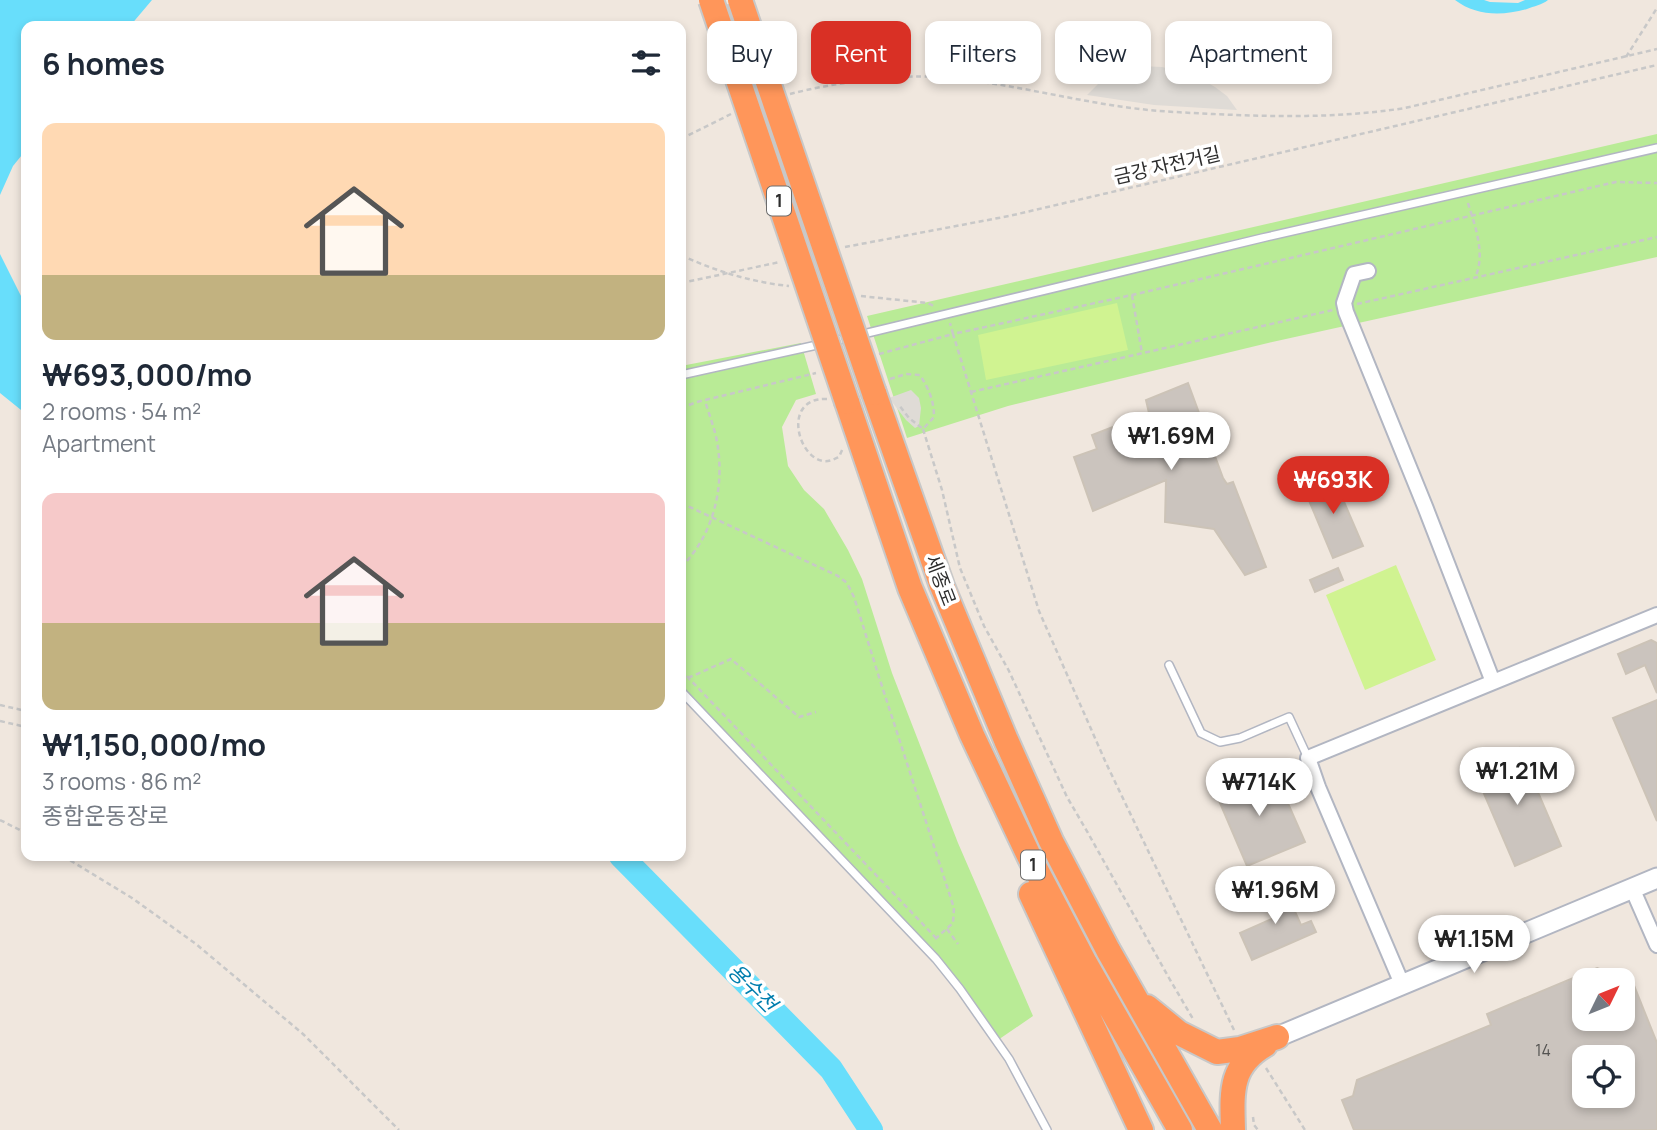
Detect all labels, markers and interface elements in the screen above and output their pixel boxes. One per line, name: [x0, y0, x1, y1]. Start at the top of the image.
chip: Buy: [707, 21, 797, 84]
chip: Rent: [811, 21, 911, 84]
chip: Filters: [925, 21, 1041, 84]
chip: New: [1055, 21, 1151, 84]
chip: Apartment: [1165, 21, 1332, 84]
text: 6 homes: [42, 43, 165, 84]
icon: filters: [627, 44, 665, 82]
street label: 금강 자전거길: [1111, 140, 1223, 190]
icon: home: [291, 168, 417, 294]
road number: 1: [767, 186, 791, 216]
text: ₩693,000/mo: [42, 354, 252, 395]
text: 2 rooms · 54 m²: [42, 395, 201, 427]
pin: ₩1.69M: [1114, 412, 1228, 472]
text: ₩1.69M: [1127, 419, 1215, 451]
text: Apartment: [42, 427, 156, 459]
pin: ₩693K: [1284, 456, 1382, 516]
text: ₩693K: [1293, 463, 1373, 495]
icon: home: [291, 538, 417, 664]
street label: 세종로: [919, 551, 963, 609]
text: ₩1,150,000/mo: [42, 724, 266, 765]
pin: ₩1.21M: [1460, 748, 1574, 807]
text: ₩1.21M: [1476, 754, 1558, 786]
pin: ₩714K: [1210, 758, 1308, 818]
text: 3 rooms · 86 m²: [42, 765, 202, 797]
text: ₩714K: [1222, 765, 1296, 797]
text: 종합운동장로: [42, 799, 169, 831]
road number: 1: [1021, 850, 1045, 880]
pin: ₩1.96M: [1218, 866, 1332, 926]
text: ₩1.96M: [1231, 873, 1319, 905]
pin: ₩1.15M: [1417, 916, 1531, 975]
text: ₩1.15M: [1434, 922, 1514, 954]
water label: 용수천: [722, 957, 785, 1020]
north arrow: [1572, 968, 1634, 1031]
map controls: [1572, 968, 1635, 1108]
house number: 14: [1535, 1039, 1551, 1061]
button: locate: [1572, 1045, 1635, 1108]

